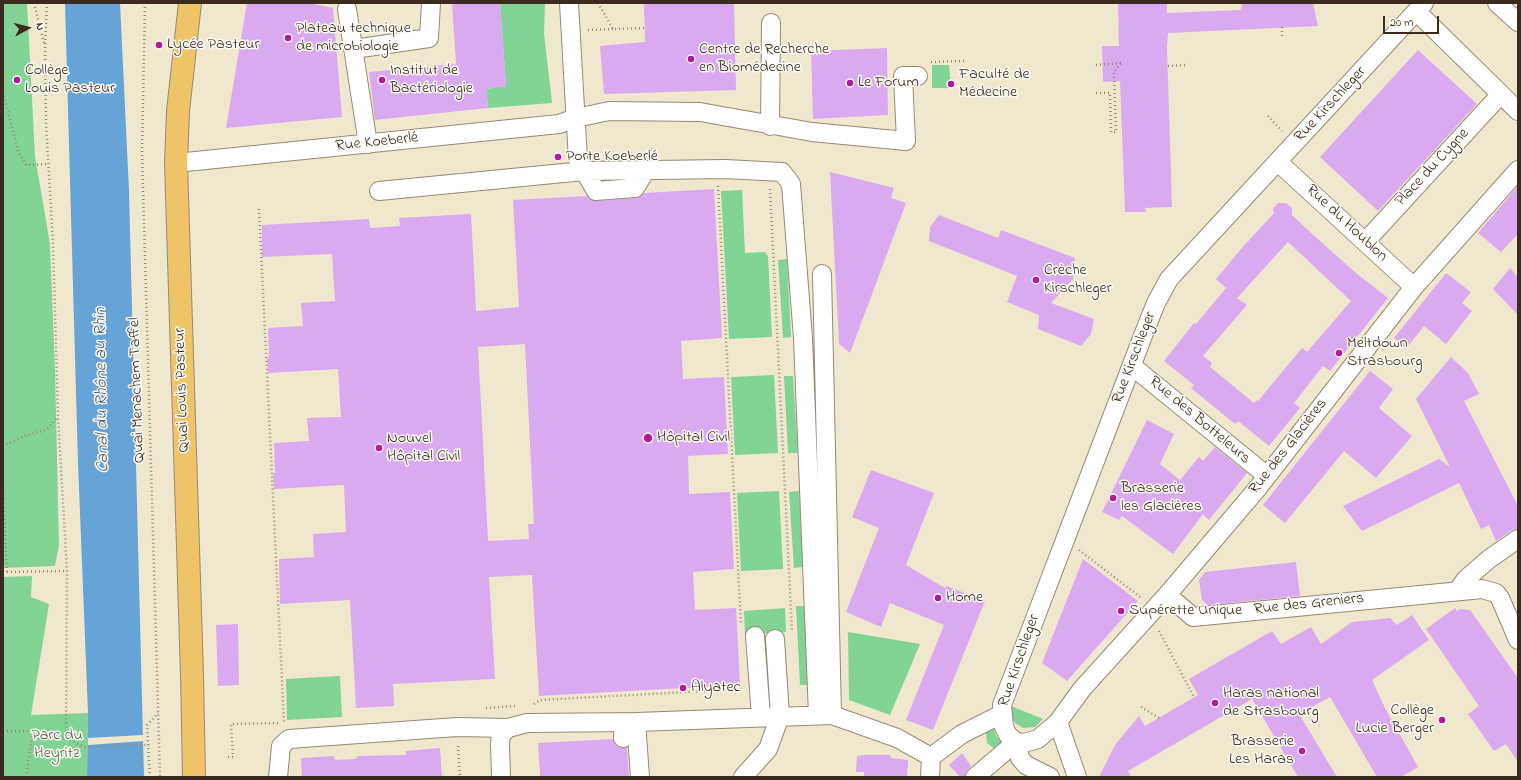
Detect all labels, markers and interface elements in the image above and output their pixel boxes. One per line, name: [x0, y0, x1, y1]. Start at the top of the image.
north arrow: [8, 8, 48, 48]
scale bar: [1385, 8, 1441, 34]
text: 20 m: [1390, 14, 1413, 32]
place label: Plateau technique de microbiologie: [296, 19, 411, 57]
text: N: [32, 22, 48, 31]
marker: Plateau technique de microbiologie: [283, 33, 293, 43]
place label: Lycée Pasteur: [167, 35, 259, 55]
marker: Lycée Pasteur: [154, 40, 164, 50]
place label: Centre de Recherche en Biomédecine: [699, 40, 829, 78]
marker: Centre de Recherche en Biomédecine: [686, 54, 696, 64]
place label: Collège Louis Pasteur: [25, 61, 115, 99]
place label: Institut de Bactériologie: [390, 61, 473, 99]
street label: Rue Kirschleger: [1291, 63, 1371, 147]
place label: Faculté de Médecine: [959, 65, 1030, 103]
place label: Le Forum: [858, 73, 919, 93]
marker: Collège Louis Pasteur: [12, 75, 22, 85]
marker: Institut de Bactériologie: [377, 75, 387, 85]
marker: Le Forum: [845, 78, 855, 88]
marker: Faculté de Médecine: [946, 79, 956, 89]
street label: Place du Cygne: [1392, 125, 1474, 211]
street label: Rue Koeberlé: [335, 129, 419, 157]
place label: Porte Koeberlé: [566, 147, 658, 167]
marker: Porte Koeberlé: [553, 152, 563, 162]
street label: Rue du Houblon: [1301, 181, 1391, 267]
place label: Crèche Kirschleger: [1044, 261, 1112, 299]
marker: Crèche Kirschleger: [1031, 275, 1041, 285]
water label: Canal du Rhône au Rhin: [91, 307, 115, 473]
street label: Rue Kirschleger: [1109, 309, 1161, 407]
street label: Quai Menachem Taffel: [126, 317, 150, 463]
street label: Quai Louis Pasteur: [171, 327, 195, 453]
place label: Meltdown Strasbourg: [1347, 334, 1422, 372]
marker: Meltdown Strasbourg: [1334, 348, 1344, 358]
street label: Rue des Botteleurs: [1144, 373, 1254, 469]
street label: Rue des Glacières: [1246, 395, 1332, 499]
place label: Hôpital Civil: [657, 428, 730, 448]
place label: Nouvel Hôpital Civil: [387, 429, 460, 467]
marker: Hôpital Civil: [642, 432, 654, 444]
marker: Nouvel Hôpital Civil: [374, 443, 384, 453]
place label: Brasserie les Glacières: [1121, 479, 1202, 517]
marker: Brasserie les Glacières: [1108, 493, 1118, 503]
place label: Home: [946, 588, 983, 608]
street label: Rue des Greniers: [1253, 590, 1365, 620]
marker: Home: [933, 593, 943, 603]
place label: Supérette Unique: [1129, 601, 1242, 621]
marker: Supérette Unique: [1116, 606, 1126, 616]
street label: Rue Kirschleger: [995, 612, 1045, 710]
place label: Alyatec: [691, 678, 741, 698]
marker: Alyatec: [678, 683, 688, 693]
place label: Haras national de Strasbourg: [1223, 684, 1319, 722]
marker: Haras national de Strasbourg: [1210, 698, 1220, 708]
place label: Collège Lucie Berger: [1356, 701, 1434, 739]
marker: Collège Lucie Berger: [1437, 715, 1447, 725]
park label: Parc du Heyritz: [31, 726, 83, 764]
place label: Brasserie Les Haras: [1229, 732, 1294, 770]
marker: Brasserie Les Haras: [1297, 746, 1307, 756]

